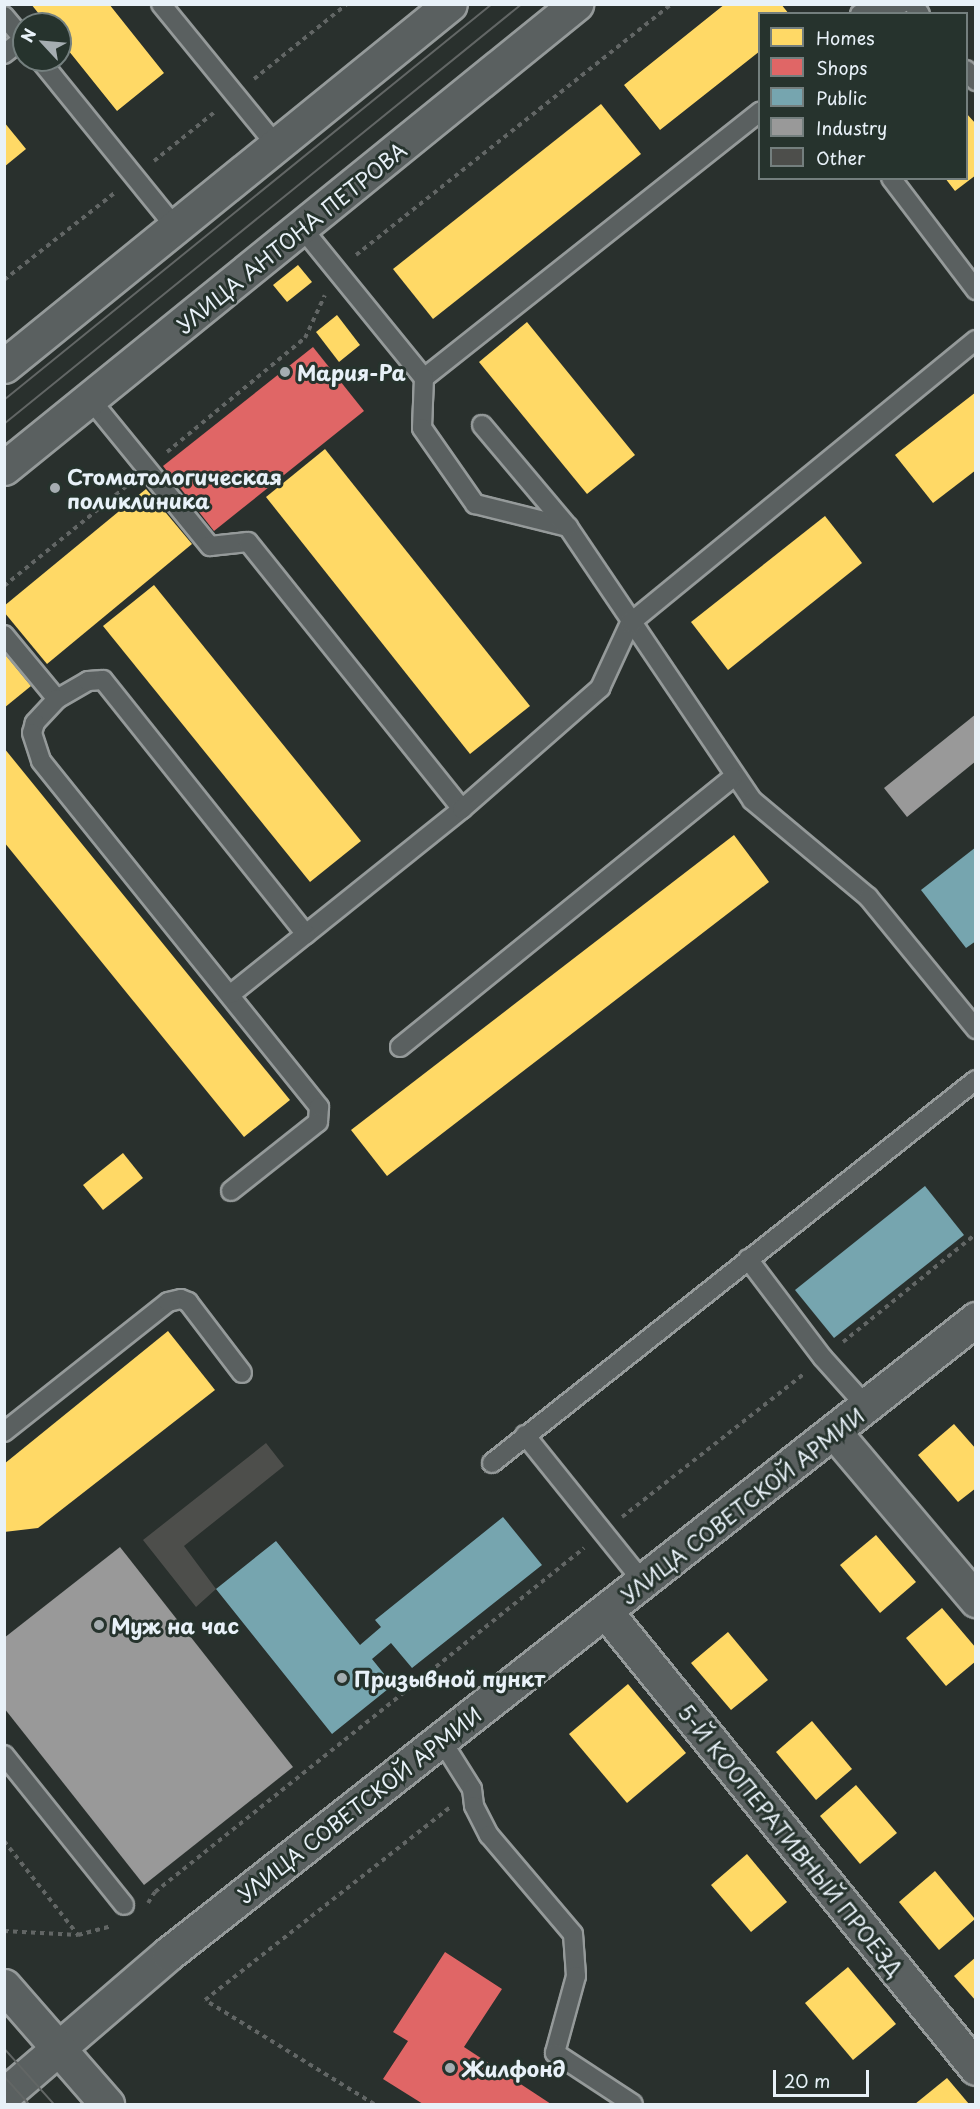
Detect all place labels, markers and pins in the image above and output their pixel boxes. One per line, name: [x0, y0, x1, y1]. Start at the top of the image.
place label: Мария-Ра: [297, 359, 406, 385]
marker: Мария-Ра: [278, 365, 292, 379]
place label: Стоматологическая поликлиника: [67, 463, 282, 513]
marker: Стоматологическая поликлиника: [48, 481, 62, 495]
place label: Муж на час: [111, 1612, 241, 1638]
marker: Муж на час: [92, 1618, 106, 1632]
place label: Призывной пункт: [354, 1665, 546, 1691]
marker: Призывной пункт: [335, 1671, 349, 1685]
place label: Жилфонд: [462, 2055, 566, 2081]
marker: Жилфонд: [443, 2061, 457, 2075]

